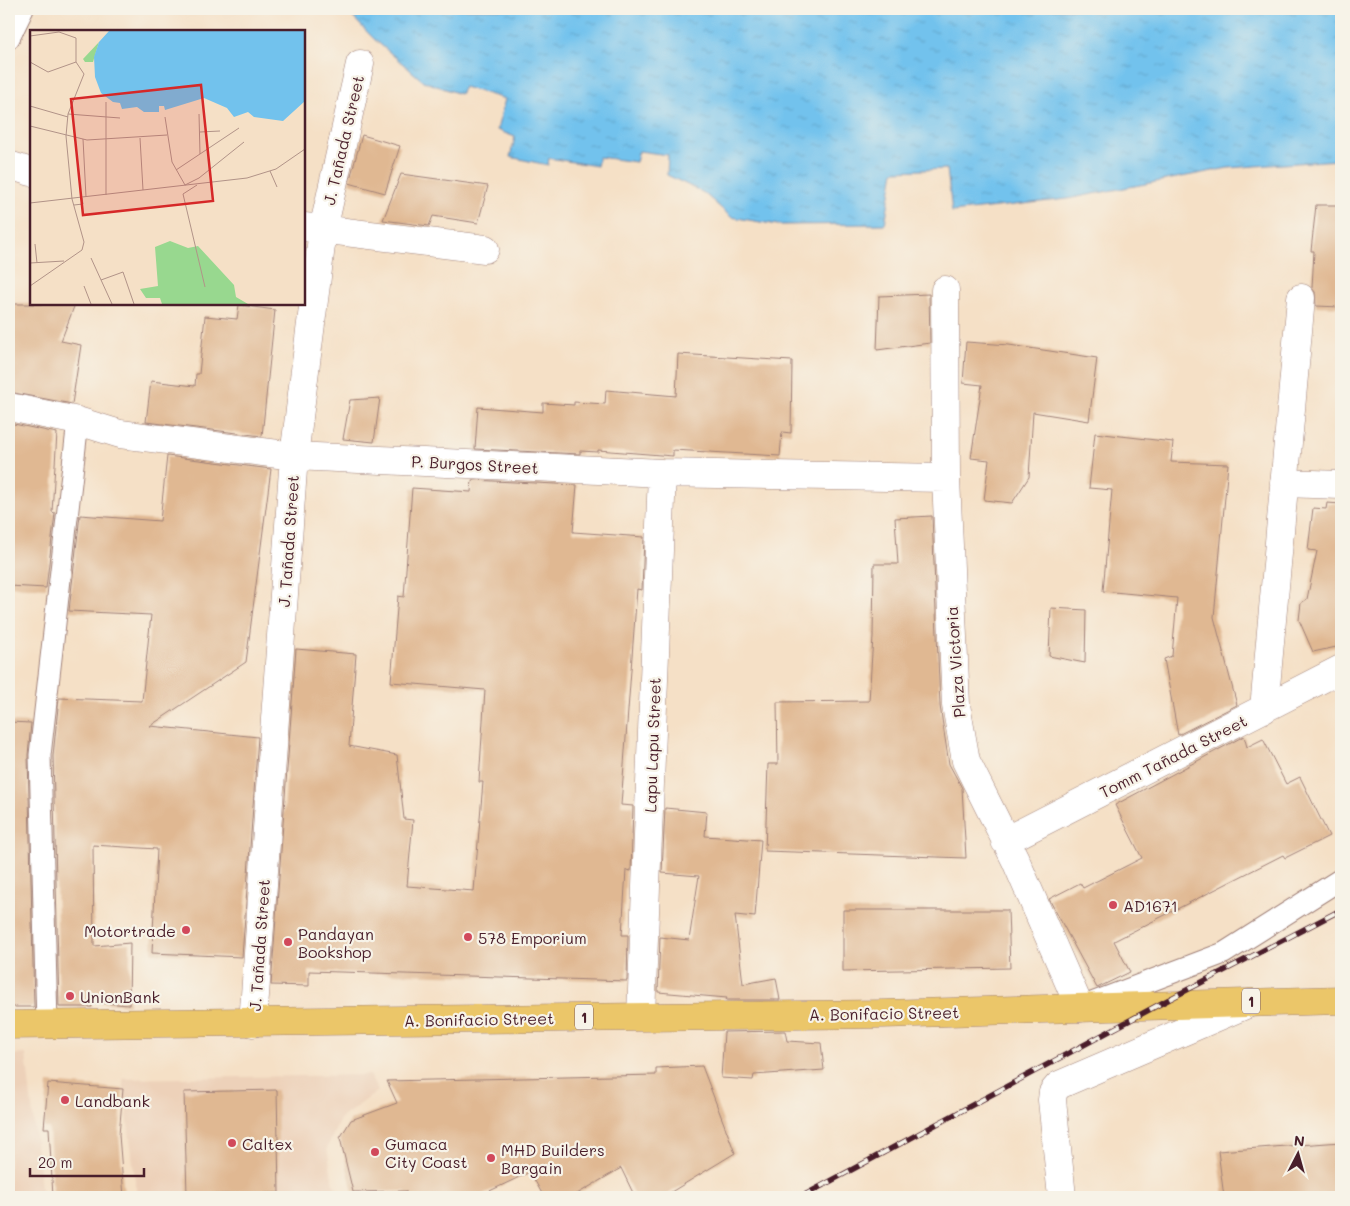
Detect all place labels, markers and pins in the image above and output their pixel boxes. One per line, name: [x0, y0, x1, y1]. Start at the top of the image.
place label: AD1671: [1123, 895, 1178, 916]
marker: AD1671: [1107, 899, 1119, 911]
place label: Motortrade: [84, 920, 176, 941]
place label: Pandayan Bookshop: [298, 923, 374, 962]
marker: Motortrade: [180, 924, 192, 936]
place label: 578 Emporium: [478, 927, 587, 948]
marker: 578 Emporium: [462, 931, 474, 943]
marker: Pandayan Bookshop: [282, 936, 294, 948]
place label: UnionBank: [80, 986, 160, 1007]
marker: UnionBank: [64, 990, 76, 1002]
place label: Landbank: [75, 1090, 150, 1111]
marker: Landbank: [59, 1094, 71, 1106]
place label: Caltex: [242, 1133, 293, 1154]
place label: Gumaca City Coast: [385, 1133, 468, 1172]
marker: Caltex: [226, 1137, 238, 1149]
place label: MHD Builders Bargain: [501, 1139, 605, 1178]
marker: Gumaca City Coast: [369, 1146, 381, 1158]
marker: MHD Builders Bargain: [485, 1152, 497, 1164]

